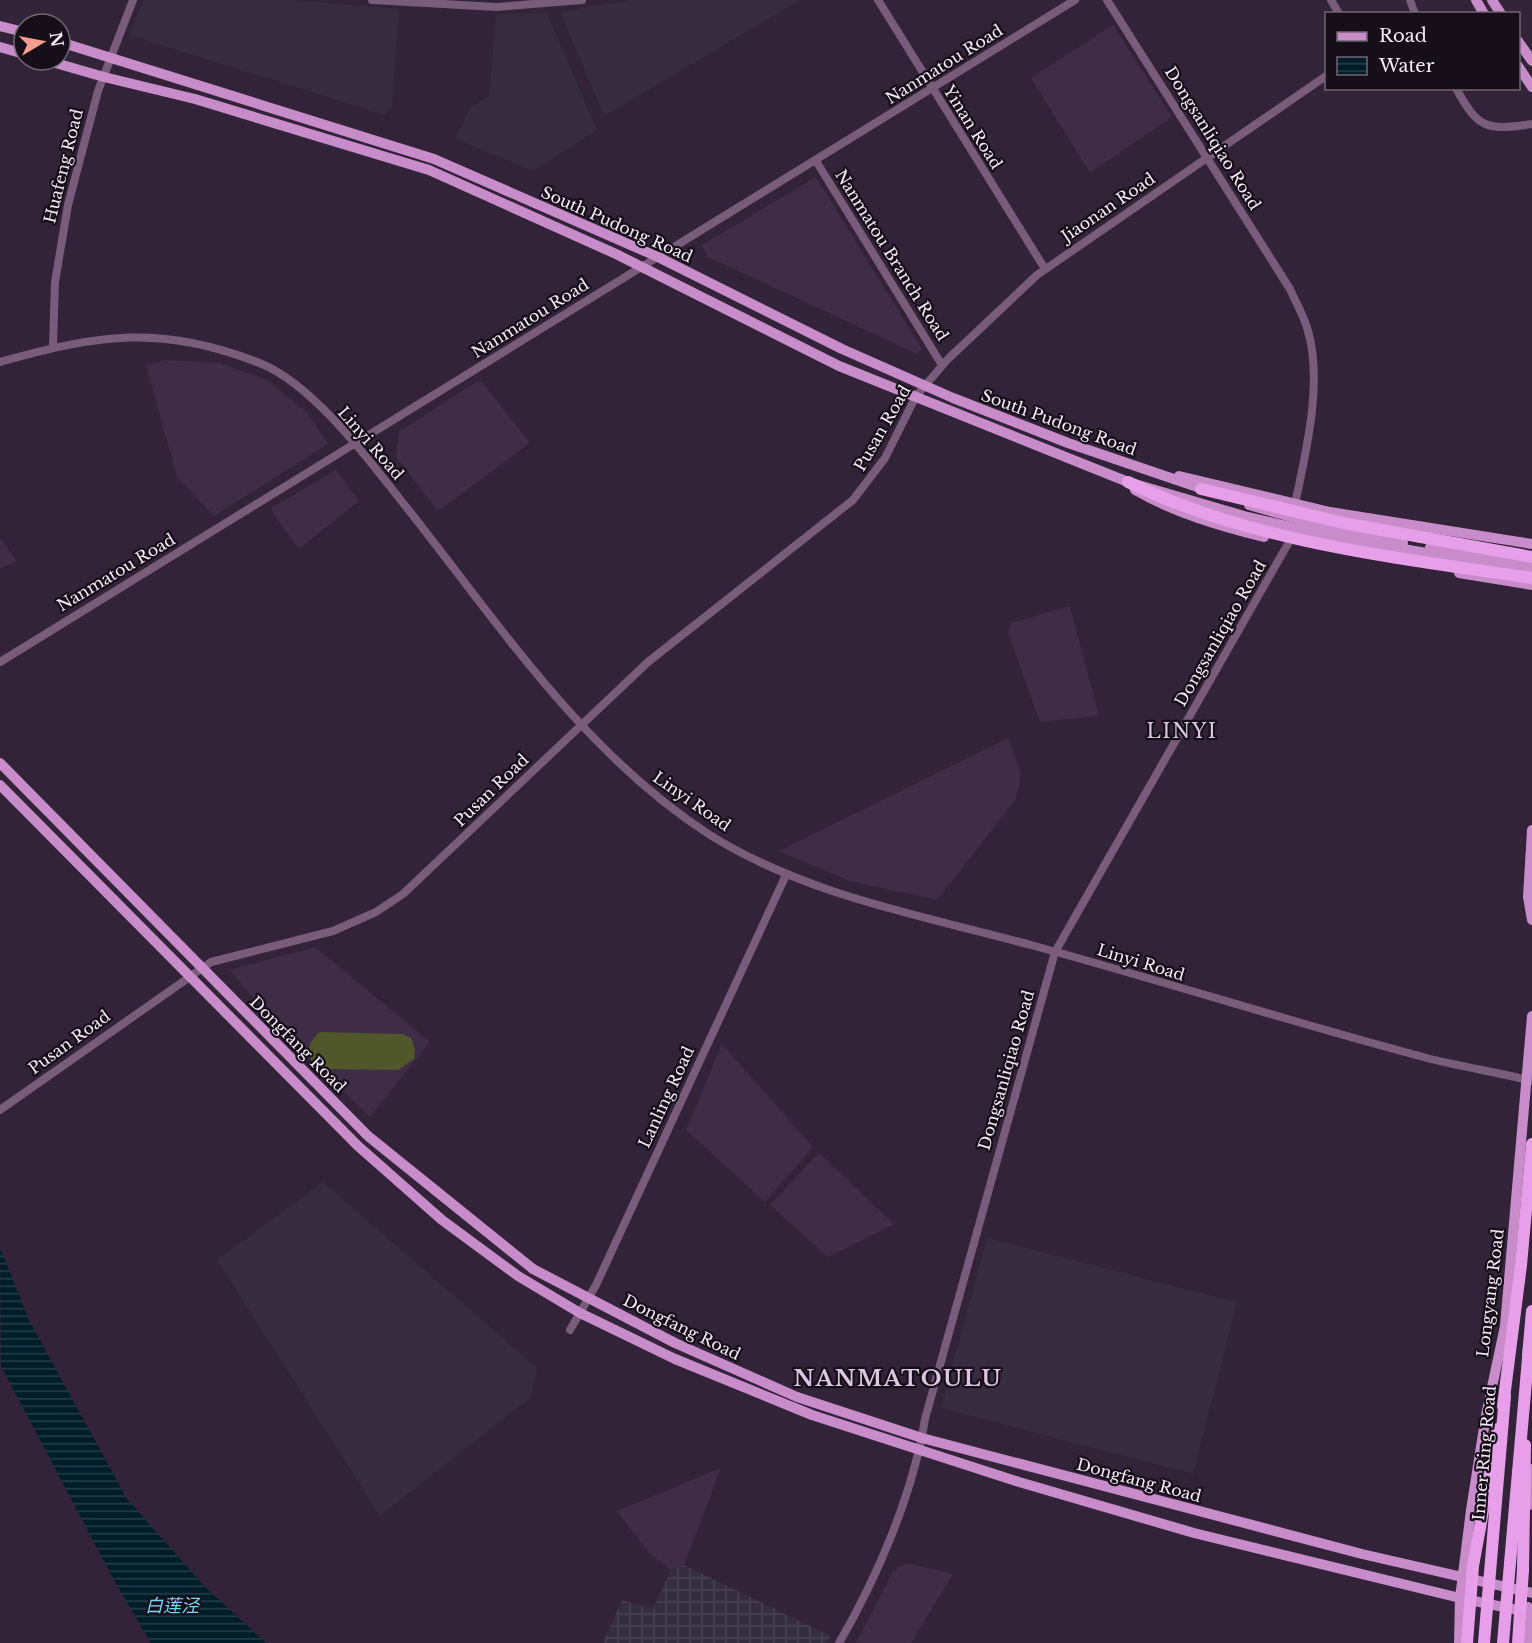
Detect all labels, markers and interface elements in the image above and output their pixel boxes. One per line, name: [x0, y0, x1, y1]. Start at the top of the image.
north arrow: [12, 12, 72, 72]
legend: [1325, 12, 1520, 90]
street label: Nanmatou Road: [882, 20, 1006, 108]
text: Road: [1379, 25, 1427, 47]
text: N: [46, 30, 68, 49]
text: Water: [1378, 55, 1435, 77]
street label: Dongsanliqiao Road: [1161, 63, 1265, 214]
street label: Yinan Road: [939, 81, 1007, 173]
street label: Huafeng Road: [39, 107, 87, 225]
street label: Nanmatou Branch Road: [831, 166, 953, 344]
street label: Jiaonan Road: [1056, 168, 1159, 247]
street label: South Pudong Road: [538, 182, 696, 267]
street label: Nanmatou Road: [468, 274, 592, 362]
street label: Pusan Road: [849, 381, 915, 475]
street label: South Pudong Road: [979, 385, 1140, 459]
street label: Linyi Road: [334, 402, 408, 484]
street label: Nanmatou Road: [53, 529, 179, 615]
street label: Dongsanliqiao Road: [1170, 556, 1270, 710]
district label: LINYI: [1146, 719, 1218, 743]
street label: Pusan Road: [450, 749, 533, 831]
street label: Linyi Road: [649, 767, 735, 835]
street label: Linyi Road: [1095, 939, 1187, 985]
street label: Dongsanliqiao Road: [974, 988, 1038, 1152]
street label: Dongfang Road: [246, 992, 351, 1097]
street label: Pusan Road: [24, 1006, 114, 1078]
street label: Lanling Road: [634, 1043, 698, 1151]
street label: Longyang Road: [1472, 1227, 1508, 1358]
street label: Dongfang Road: [620, 1290, 744, 1364]
district label: NANMATOULU: [794, 1365, 1002, 1392]
street label: Inner Ring Road: [1468, 1385, 1500, 1521]
street label: Dongfang Road: [1074, 1454, 1204, 1506]
water label: 白莲泾: [145, 1595, 201, 1617]

